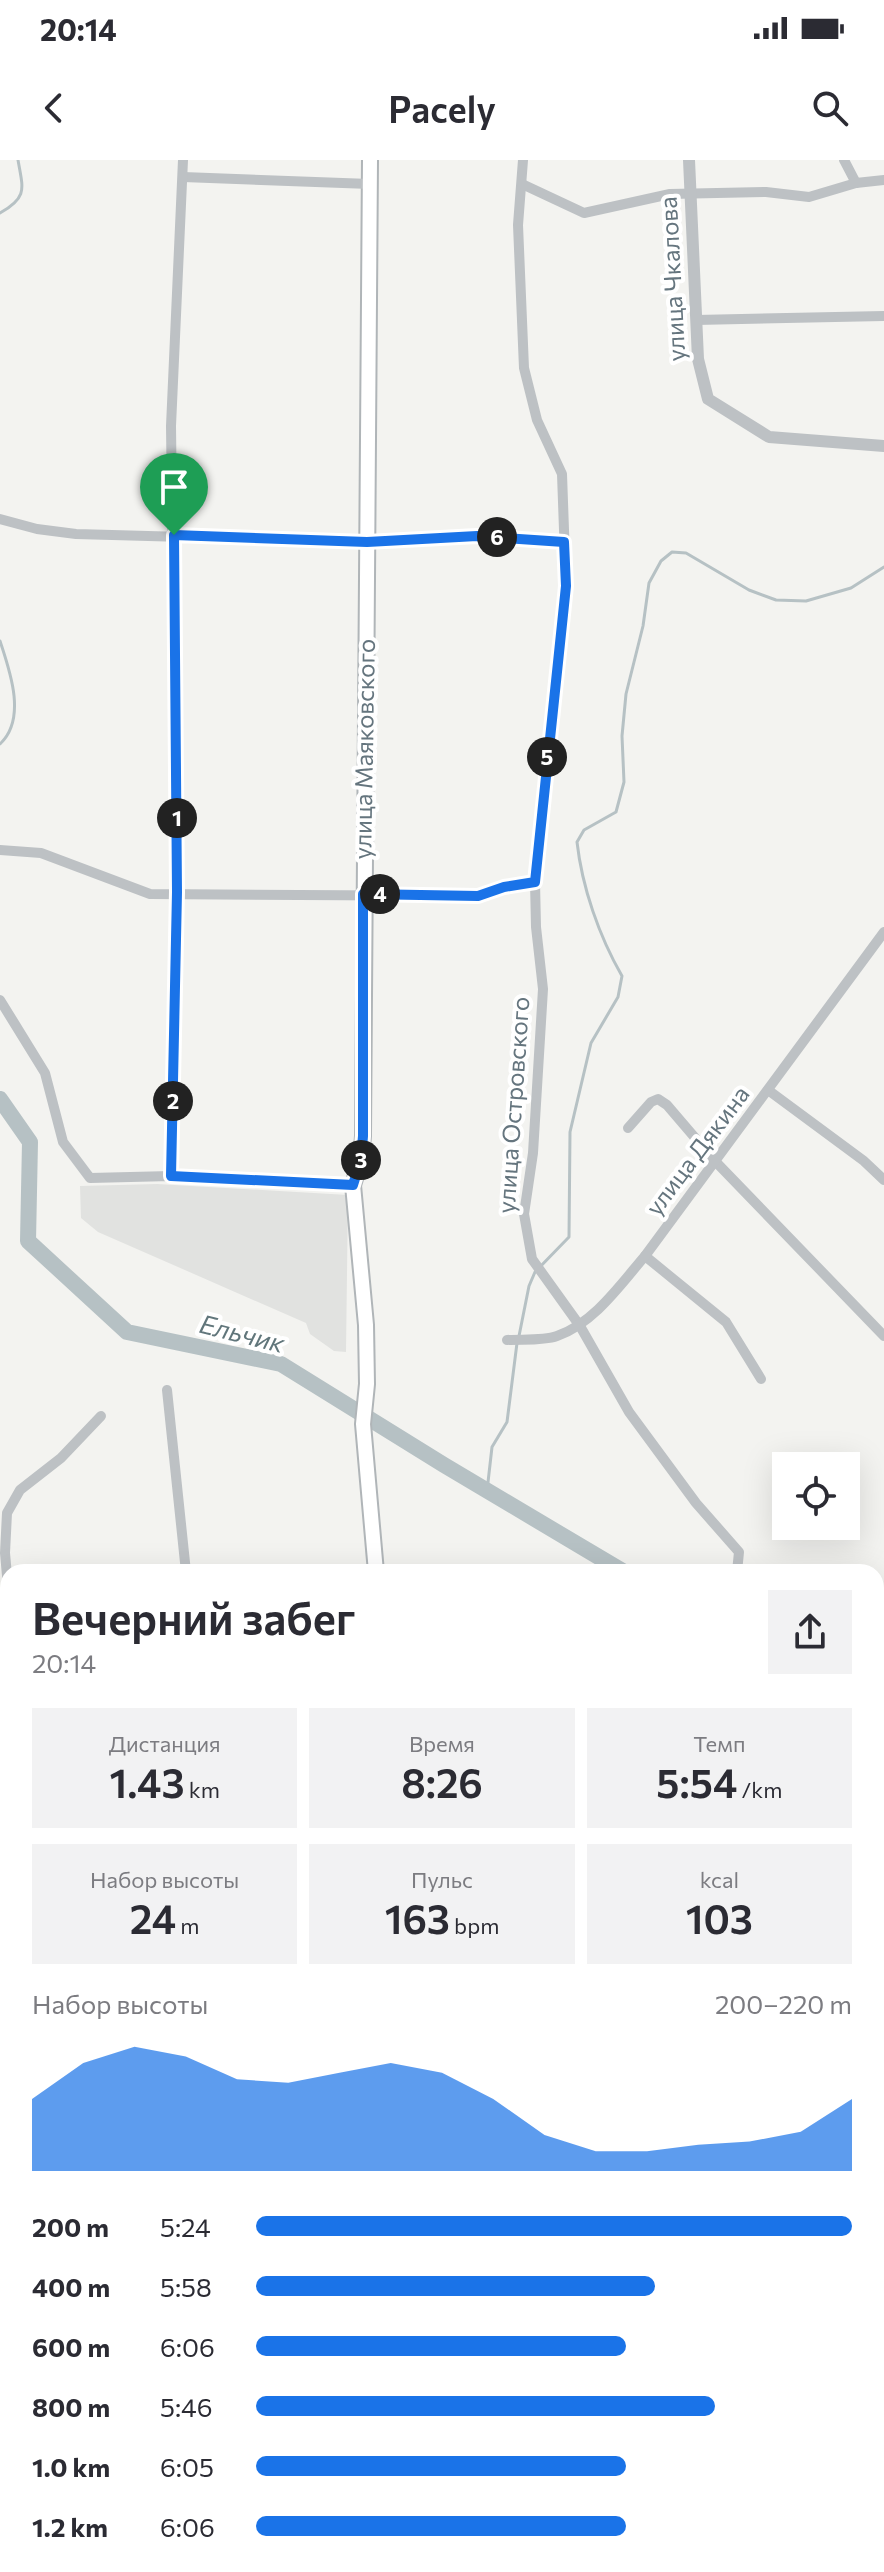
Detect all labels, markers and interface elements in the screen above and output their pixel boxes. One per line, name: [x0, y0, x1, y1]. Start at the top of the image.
text: 20:14: [40, 10, 117, 47]
icon: back: [32, 86, 76, 130]
text: Pacely: [388, 86, 496, 130]
icon: search: [808, 86, 852, 130]
street label: улица Чкалова: [653, 196, 690, 362]
pin: [140, 453, 208, 535]
icon: arrive: [152, 465, 196, 509]
pin: 6: [477, 517, 517, 557]
text: 6: [490, 523, 504, 550]
street label: улица Маяковского: [347, 638, 380, 860]
pin: 5: [527, 737, 567, 777]
text: 5: [541, 743, 553, 770]
pin: 1: [157, 798, 197, 838]
text: 1: [172, 804, 182, 831]
pin: 4: [360, 874, 400, 914]
text: 4: [373, 880, 387, 907]
street label: улица Островского: [490, 995, 535, 1214]
street label: улица Дякина: [639, 1080, 755, 1220]
pin: 2: [153, 1081, 193, 1121]
text: 2: [167, 1087, 179, 1114]
pin: 3: [341, 1140, 381, 1180]
text: 3: [355, 1146, 367, 1173]
water label: Ельчик: [197, 1307, 289, 1358]
map controls: [772, 1452, 860, 1540]
button: locate: [772, 1452, 860, 1540]
text: Вечерний забег: [32, 1590, 355, 1644]
button: share: [768, 1590, 852, 1674]
text: 20:14: [32, 1647, 96, 1678]
text: Дистанция: [109, 1730, 221, 1757]
text: Время: [409, 1730, 475, 1757]
text: Темп: [693, 1730, 745, 1757]
text: 1.43: [109, 1757, 185, 1806]
text: 8:26: [401, 1757, 483, 1806]
text: 5:54: [656, 1757, 737, 1806]
text: km: [185, 1776, 220, 1803]
text: /km: [737, 1776, 782, 1803]
text: Набор высоты: [90, 1866, 239, 1893]
text: Пульс: [411, 1866, 473, 1893]
text: kcal: [700, 1866, 739, 1893]
text: 24: [130, 1893, 176, 1942]
text: 163: [385, 1893, 450, 1942]
text: 103: [686, 1893, 753, 1942]
text: m: [176, 1912, 200, 1939]
text: bpm: [450, 1912, 499, 1939]
text: Набор высоты: [32, 1988, 208, 2019]
text: 200–220 m: [715, 1988, 852, 2019]
text: 200 m: [32, 2211, 109, 2242]
text: 5:24: [160, 2211, 211, 2242]
text: 400 m: [32, 2271, 110, 2302]
text: 5:58: [160, 2271, 212, 2302]
text: 600 m: [32, 2331, 110, 2362]
text: 6:06: [160, 2331, 215, 2362]
text: 800 m: [32, 2391, 110, 2422]
text: 5:46: [160, 2391, 212, 2422]
text: 1.0 km: [32, 2451, 110, 2482]
text: 6:05: [160, 2451, 214, 2482]
text: 1.2 km: [32, 2511, 108, 2542]
text: 6:06: [160, 2511, 215, 2542]

